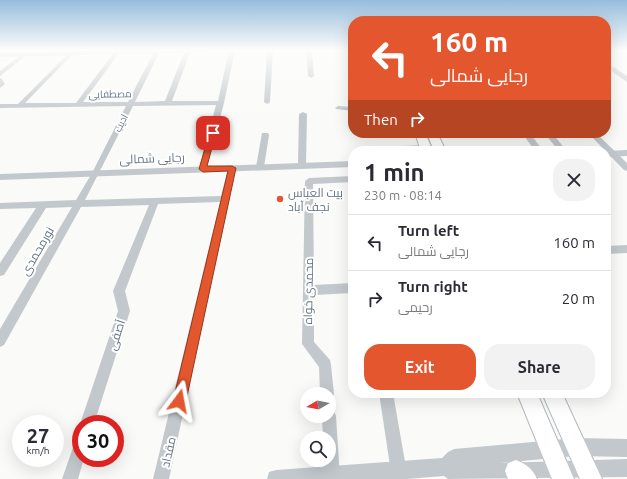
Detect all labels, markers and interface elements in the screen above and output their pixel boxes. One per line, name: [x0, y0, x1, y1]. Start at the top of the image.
text: 160 m: [430, 26, 508, 57]
icon: left: [364, 32, 416, 84]
text: رجایی شمالی: [430, 65, 528, 85]
street label: مصطفایی: [88, 88, 132, 101]
icon: right: [406, 108, 428, 130]
text: Then: [364, 111, 398, 128]
street label: ادیب: [112, 112, 130, 134]
pin: [196, 116, 230, 150]
icon: arrive: [202, 122, 224, 144]
street label: رجایی شمالی: [119, 150, 185, 167]
text: 1 min: [364, 159, 425, 186]
button: close: [553, 159, 595, 201]
place label: بیت العباس نجف آباد: [288, 186, 343, 214]
text: 230 m · 08:14: [364, 188, 442, 202]
marker: بیت العباس نجف آباد: [275, 194, 285, 204]
text: Turn left: [398, 222, 459, 239]
street label: نورمحمدی: [18, 225, 57, 278]
icon: left: [364, 232, 386, 254]
text: 160 m: [553, 234, 595, 251]
text: رجایی شمالی: [398, 244, 469, 258]
street label: محمدی خواه: [301, 257, 316, 325]
text: Turn right: [398, 278, 468, 295]
icon: right: [364, 288, 386, 310]
text: 20 m: [562, 290, 595, 307]
text: رحیمی: [398, 300, 433, 314]
street label: آصفی: [105, 317, 128, 352]
button: Exit: [364, 344, 476, 390]
button: Share: [484, 344, 595, 390]
position arrow: [158, 380, 200, 422]
north arrow: [300, 387, 336, 423]
map controls: [300, 387, 336, 467]
speed limit sign: 30: [72, 415, 124, 467]
text: 27: [27, 424, 49, 447]
button: search: [300, 431, 336, 467]
street label: مقداد: [158, 436, 178, 468]
text: km/h: [26, 445, 50, 456]

